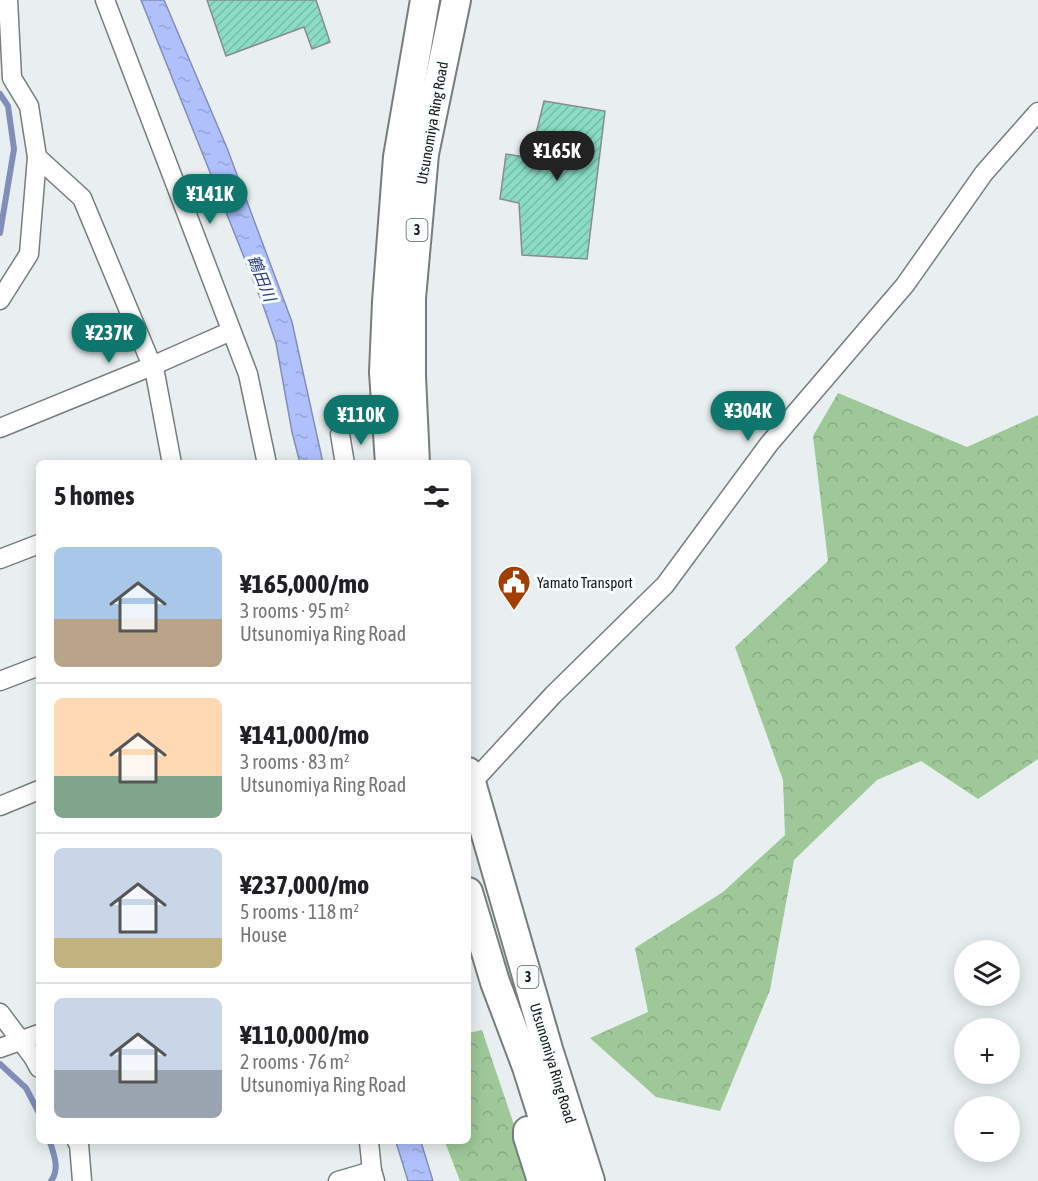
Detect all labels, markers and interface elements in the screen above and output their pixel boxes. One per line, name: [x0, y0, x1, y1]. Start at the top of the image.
street label: Utsunomiya Ring Road: [413, 60, 451, 186]
pin: ¥165K: [515, 131, 599, 182]
text: ¥165K: [534, 139, 580, 162]
pin: ¥141K: [168, 174, 252, 225]
text: ¥141K: [187, 182, 233, 205]
road number: 3: [406, 219, 428, 241]
water label: 鶴田川: [245, 252, 280, 305]
pin: ¥237K: [67, 313, 151, 364]
text: ¥237K: [86, 321, 132, 344]
pin: ¥304K: [706, 391, 790, 442]
pin: ¥110K: [319, 395, 403, 446]
text: ¥304K: [725, 399, 771, 422]
text: ¥110K: [338, 403, 384, 426]
icon: filters: [420, 480, 453, 513]
text: 5 homes: [54, 481, 134, 511]
public building icon: Yamato Transport: [496, 564, 532, 611]
text: ¥165,000/mo: [240, 569, 369, 599]
icon: home: [102, 571, 174, 643]
place label: Yamato Transport: [537, 574, 633, 591]
text: 3 rooms · 95 m²: [240, 599, 350, 622]
text: Utsunomiya Ring Road: [240, 622, 406, 645]
text: ¥141,000/mo: [240, 720, 369, 750]
icon: home: [102, 722, 174, 794]
text: 3 rooms · 83 m²: [240, 750, 350, 773]
text: Utsunomiya Ring Road: [240, 773, 406, 796]
text: ¥237,000/mo: [240, 870, 369, 900]
icon: home: [102, 872, 174, 944]
text: 5 rooms · 118 m²: [240, 900, 359, 923]
text: House: [240, 923, 287, 946]
map controls: [954, 940, 1020, 1162]
button: layers: [954, 940, 1020, 1006]
road number: 3: [518, 966, 538, 988]
street label: Utsunomiya Ring Road: [527, 1001, 579, 1125]
button: +: [954, 1018, 1020, 1084]
text: ¥110,000/mo: [240, 1020, 369, 1050]
icon: home: [102, 1022, 174, 1094]
text: 2 rooms · 76 m²: [240, 1050, 350, 1073]
text: Utsunomiya Ring Road: [240, 1073, 406, 1096]
button: −: [954, 1096, 1020, 1162]

